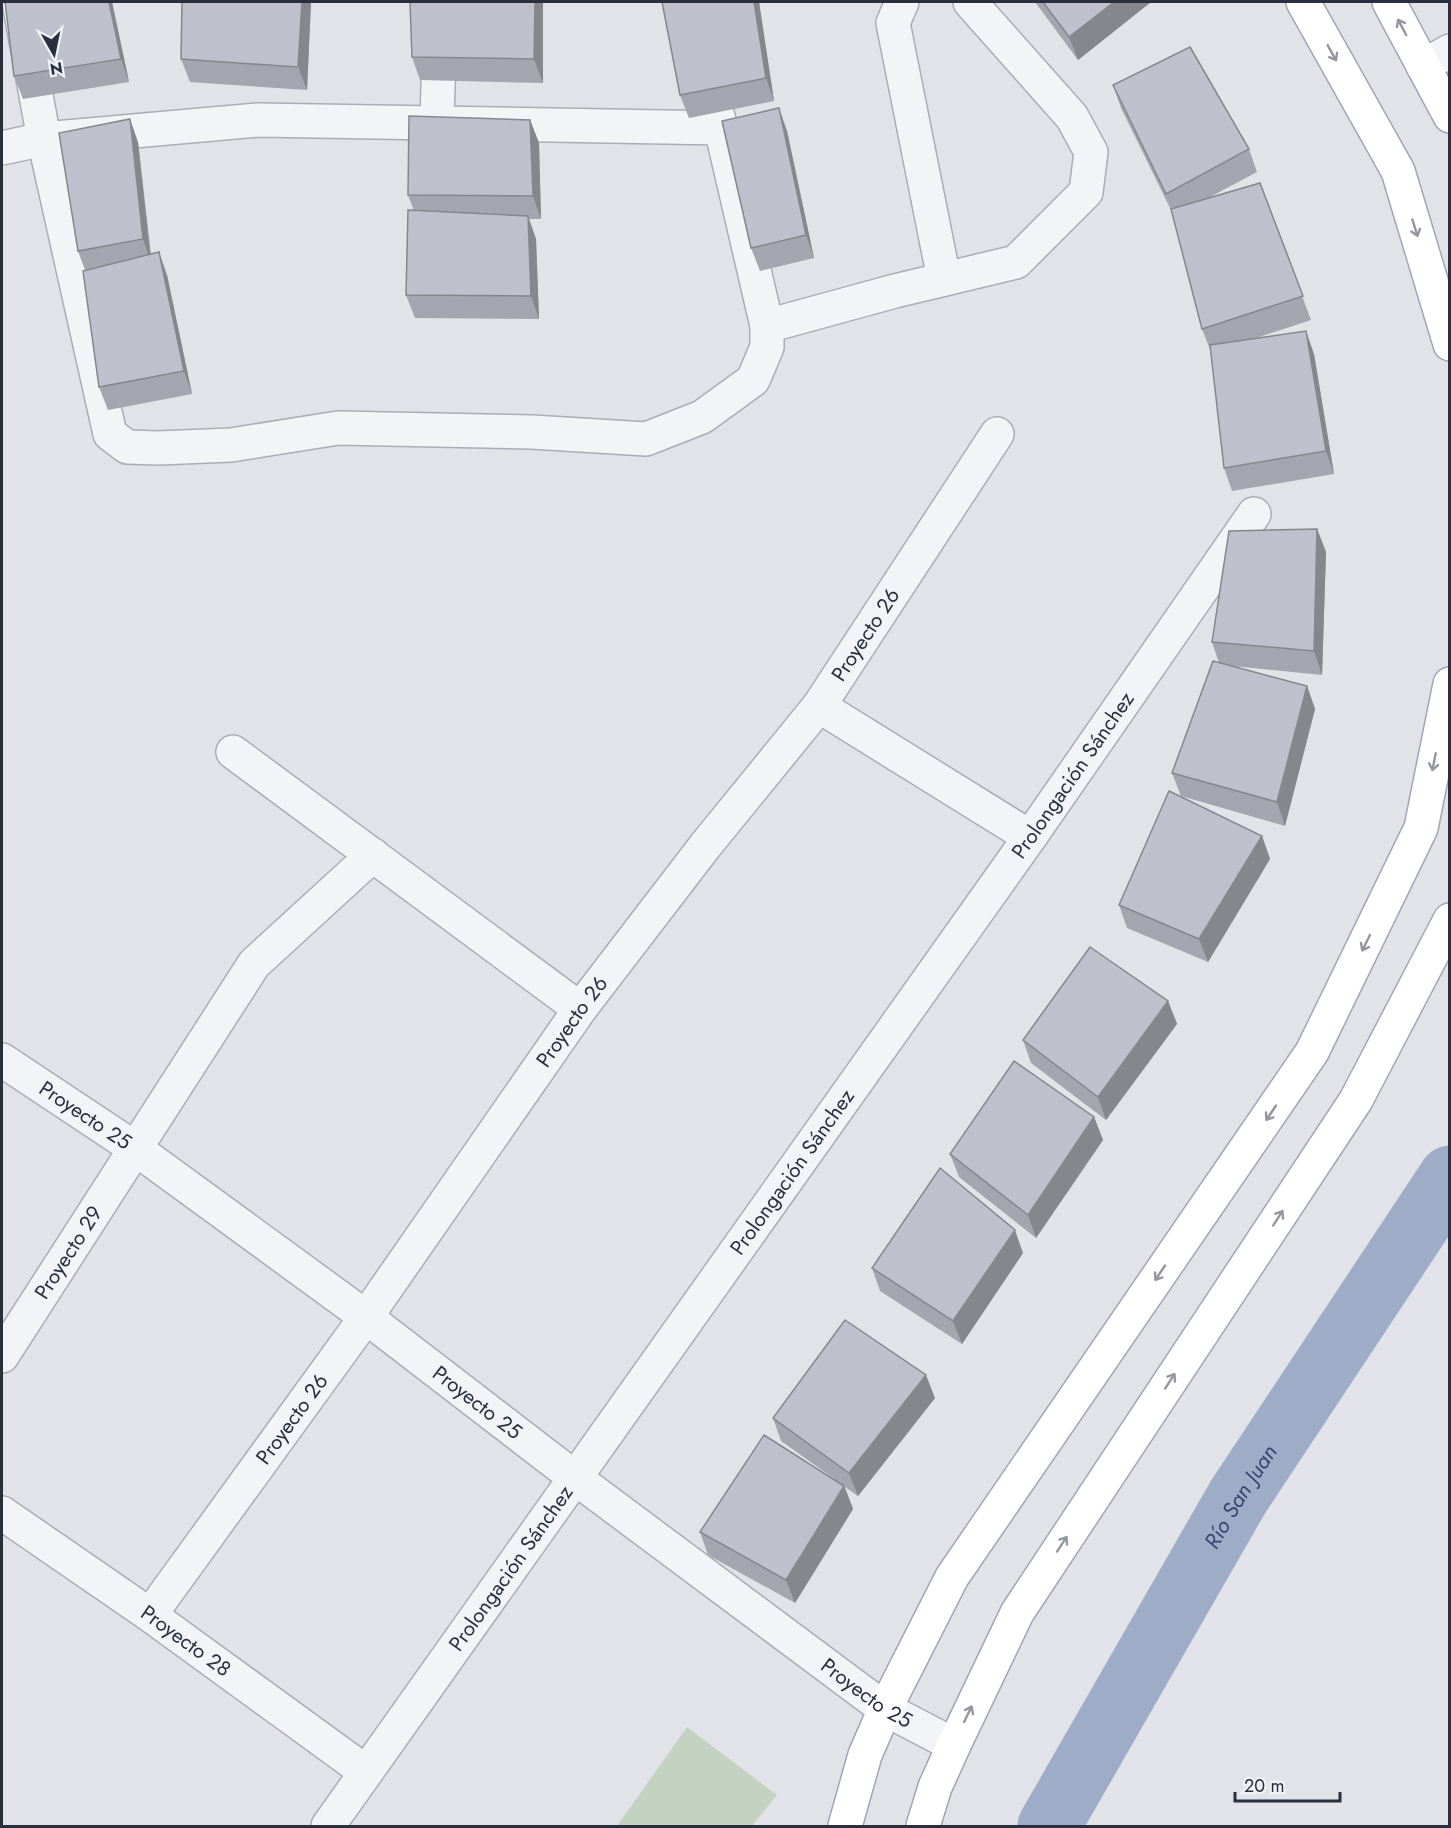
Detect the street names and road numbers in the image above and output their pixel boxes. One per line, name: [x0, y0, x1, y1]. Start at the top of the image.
street label: Proyecto 26: [824, 582, 907, 687]
street label: Prolongación Sánchez: [1004, 685, 1142, 865]
street label: Proyecto 26: [529, 970, 615, 1073]
street label: Proyecto 25: [33, 1074, 138, 1157]
street label: Prolongación Sánchez: [723, 1083, 862, 1261]
street label: Proyecto 29: [27, 1200, 110, 1305]
street label: Proyecto 25: [426, 1358, 528, 1447]
street label: Proyecto 26: [249, 1367, 335, 1471]
street label: Prolongación Sánchez: [442, 1479, 580, 1657]
street label: Proyecto 28: [135, 1598, 237, 1684]
street label: Proyecto 25: [814, 1651, 917, 1736]

